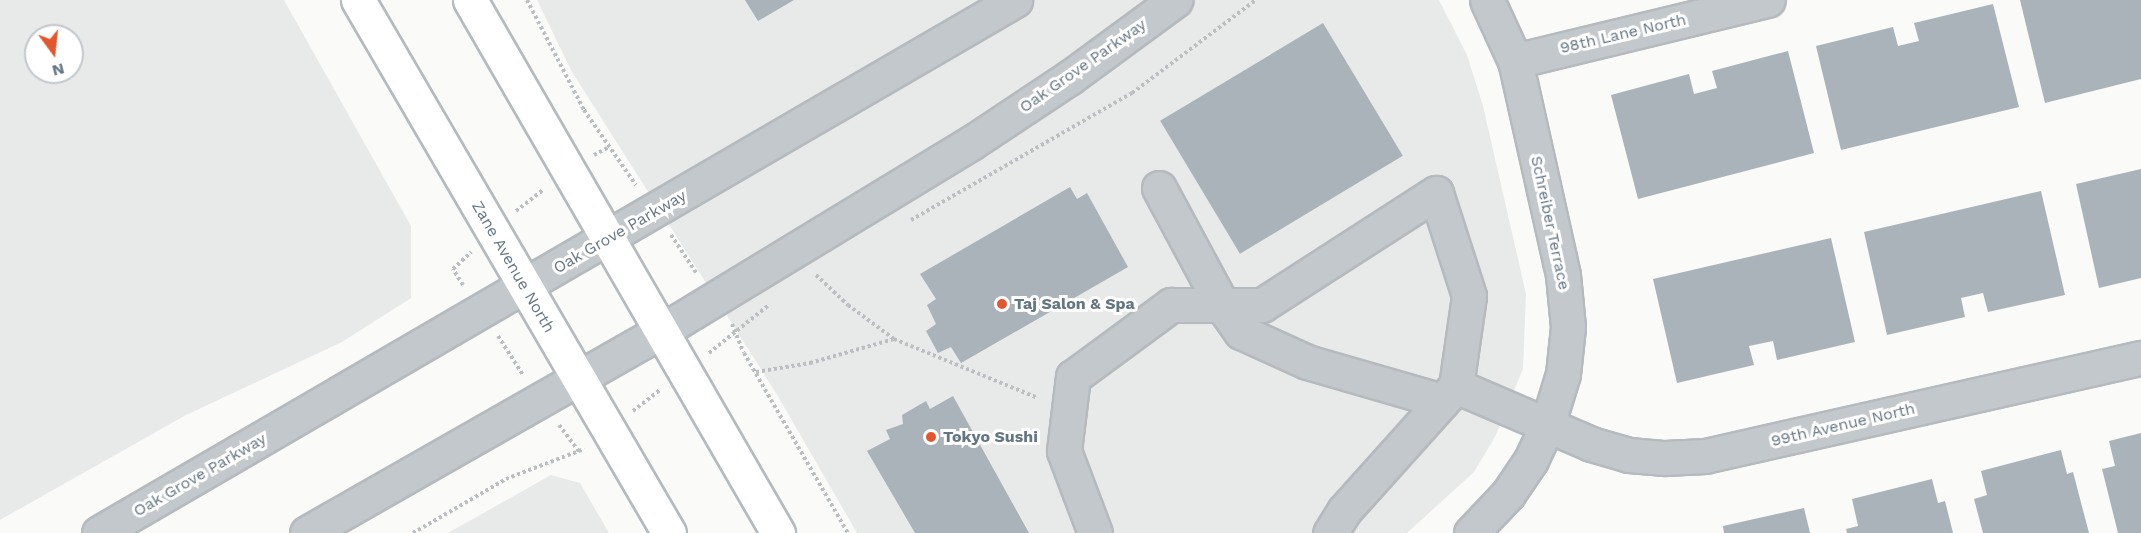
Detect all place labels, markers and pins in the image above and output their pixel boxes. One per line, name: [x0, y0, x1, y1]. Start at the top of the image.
place label: Taj Salon & Spa: [1014, 294, 1135, 314]
marker: Taj Salon & Spa: [995, 297, 1009, 311]
place label: Tokyo Sushi: [943, 427, 1038, 447]
marker: Tokyo Sushi: [924, 430, 938, 444]

